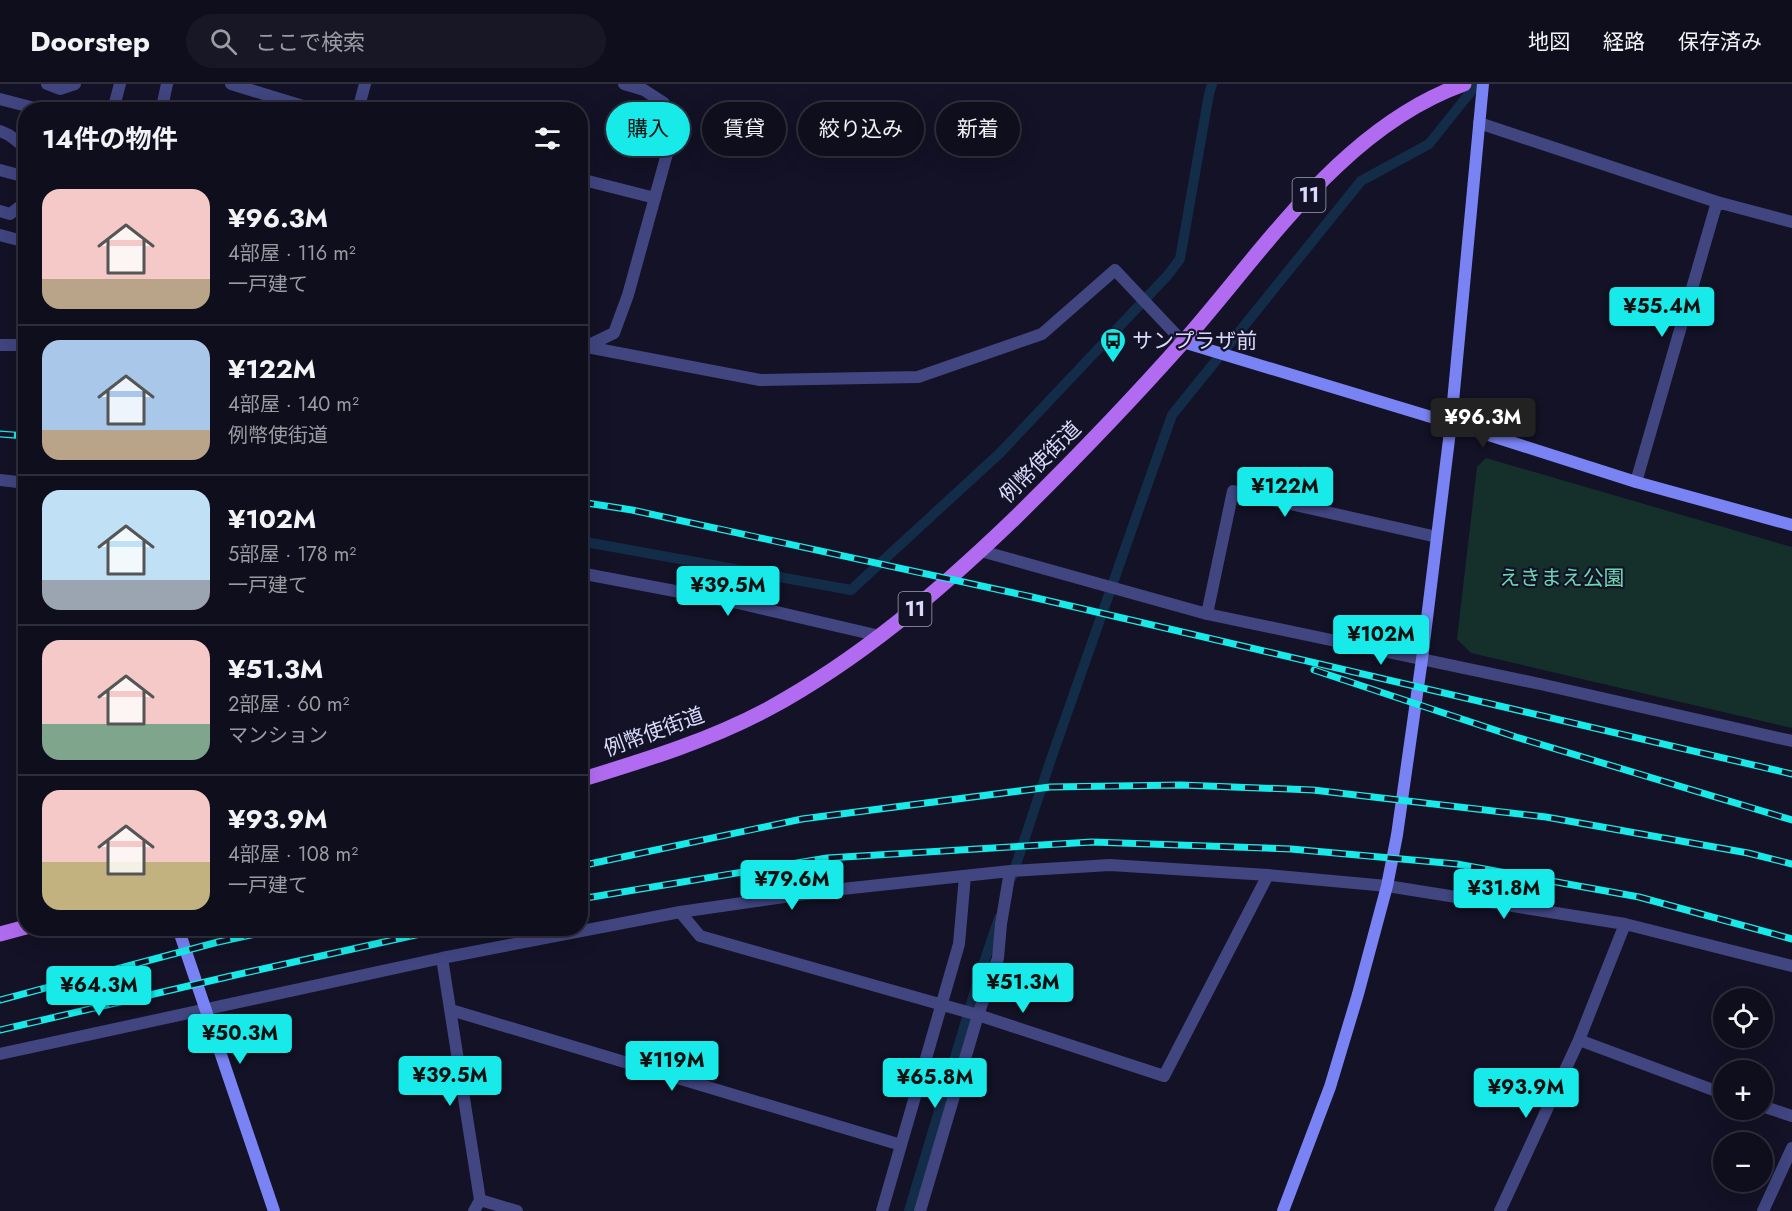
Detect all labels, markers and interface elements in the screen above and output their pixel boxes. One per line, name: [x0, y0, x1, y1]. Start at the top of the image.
search box: [186, 14, 606, 68]
text: Doorstep: [30, 21, 150, 62]
icon: search: [207, 25, 240, 58]
text: ここで検索: [255, 26, 365, 58]
text: 地図: [1528, 27, 1570, 57]
text: 経路: [1603, 27, 1645, 57]
text: 保存済み: [1678, 27, 1762, 57]
chip: 購入: [606, 102, 690, 156]
chip: 賃貸: [702, 102, 786, 156]
chip: 絞り込み: [798, 102, 924, 156]
chip: 新着: [936, 102, 1020, 156]
text: 14件の物件: [42, 120, 177, 158]
icon: filters: [531, 122, 564, 155]
road number: 11: [1292, 178, 1326, 212]
text: ¥96.3M: [228, 199, 328, 237]
icon: home: [90, 213, 162, 285]
text: 4部屋 · 116 m²: [228, 239, 356, 268]
text: 一戸建て: [228, 270, 308, 299]
pin: ¥55.4M: [1613, 287, 1711, 338]
text: ¥55.4M: [1623, 292, 1701, 321]
bus stop icon: サンプラザ前: [1098, 326, 1128, 364]
place label: サンプラザ前: [1132, 326, 1257, 356]
text: ¥122M: [228, 350, 316, 388]
icon: home: [90, 364, 162, 436]
text: 4部屋 · 140 m²: [228, 390, 359, 419]
pin: ¥96.3M: [1434, 398, 1532, 449]
text: ¥96.3M: [1445, 403, 1521, 432]
street label: 例幣使街道: [992, 414, 1088, 510]
text: 例幣使街道: [228, 421, 328, 450]
pin: ¥122M: [1243, 467, 1327, 518]
text: ¥122M: [1251, 472, 1319, 501]
text: ¥102M: [228, 500, 316, 538]
icon: home: [90, 514, 162, 586]
text: 5部屋 · 178 m²: [228, 540, 356, 569]
park label: えきまえ公園: [1499, 563, 1625, 593]
pin: ¥39.5M: [679, 566, 777, 617]
text: 一戸建て: [228, 571, 308, 600]
text: ¥39.5M: [691, 571, 765, 600]
road number: 11: [898, 592, 932, 626]
pin: ¥102M: [1339, 615, 1423, 666]
text: ¥102M: [1347, 620, 1415, 649]
text: ¥51.3M: [228, 650, 323, 688]
icon: home: [90, 664, 162, 736]
text: 2部屋 · 60 m²: [228, 690, 349, 719]
street label: 例幣使街道: [600, 700, 708, 764]
text: マンション: [228, 721, 328, 750]
text: ¥93.9M: [228, 800, 327, 838]
icon: home: [90, 814, 162, 886]
text: 4部屋 · 108 m²: [228, 840, 358, 869]
pin: ¥79.6M: [743, 860, 841, 911]
text: ¥79.6M: [754, 865, 830, 894]
pin: ¥31.8M: [1455, 869, 1553, 920]
text: 一戸建て: [228, 871, 308, 900]
text: ¥31.8M: [1468, 874, 1540, 903]
pin: ¥51.3M: [974, 963, 1072, 1014]
pin: ¥64.3M: [50, 966, 148, 1017]
text: ¥51.3M: [986, 968, 1060, 997]
text: ¥64.3M: [60, 971, 138, 1000]
map controls: [1713, 988, 1773, 1192]
button: locate: [1713, 988, 1773, 1048]
pin: ¥50.3M: [191, 1014, 289, 1065]
text: ¥50.3M: [202, 1019, 278, 1048]
pin: ¥119M: [630, 1041, 714, 1092]
text: ¥119M: [640, 1046, 704, 1075]
pin: ¥39.5M: [401, 1056, 499, 1107]
pin: ¥65.8M: [886, 1058, 984, 1109]
button: +: [1713, 1060, 1773, 1120]
text: ¥39.5M: [413, 1061, 487, 1090]
text: ¥65.8M: [897, 1063, 973, 1092]
pin: ¥93.9M: [1477, 1068, 1575, 1119]
text: ¥93.9M: [1488, 1073, 1564, 1102]
button: −: [1713, 1132, 1773, 1192]

